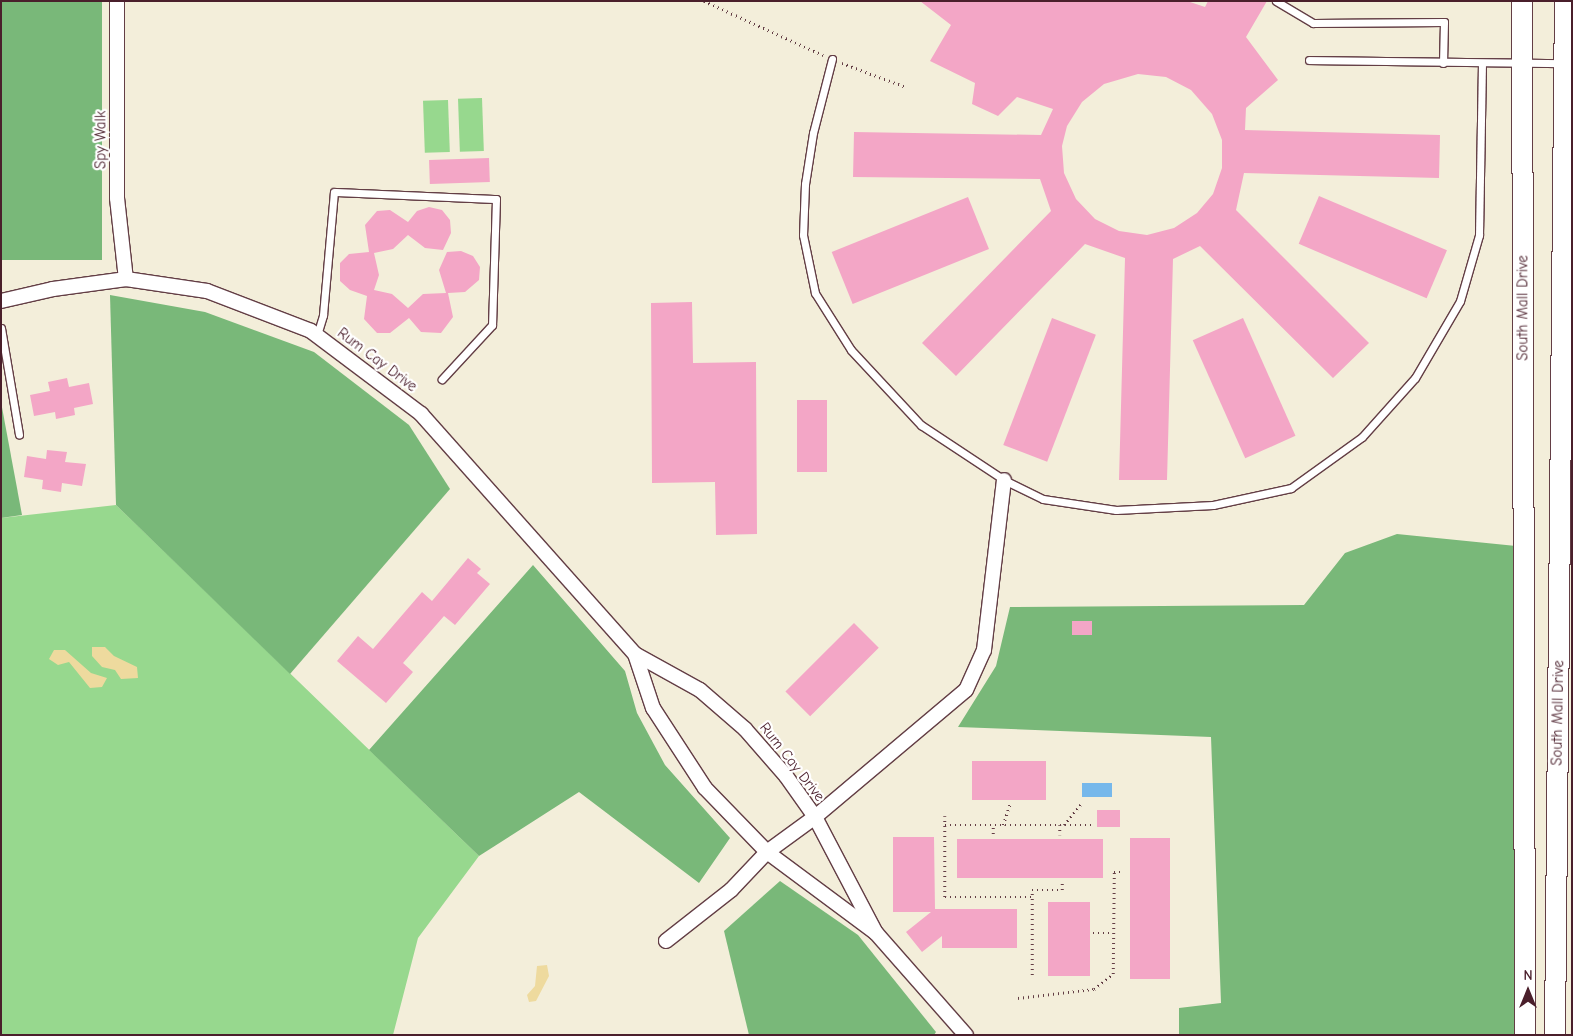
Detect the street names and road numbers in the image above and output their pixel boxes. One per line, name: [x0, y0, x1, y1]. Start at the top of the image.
street label: Spy Walk: [92, 111, 110, 169]
street label: South Mall Drive: [1514, 255, 1532, 361]
street label: Rum Cay Drive: [334, 324, 420, 396]
street label: South Mall Drive: [1548, 660, 1568, 766]
street label: Rum Cay Drive: [756, 719, 828, 805]

